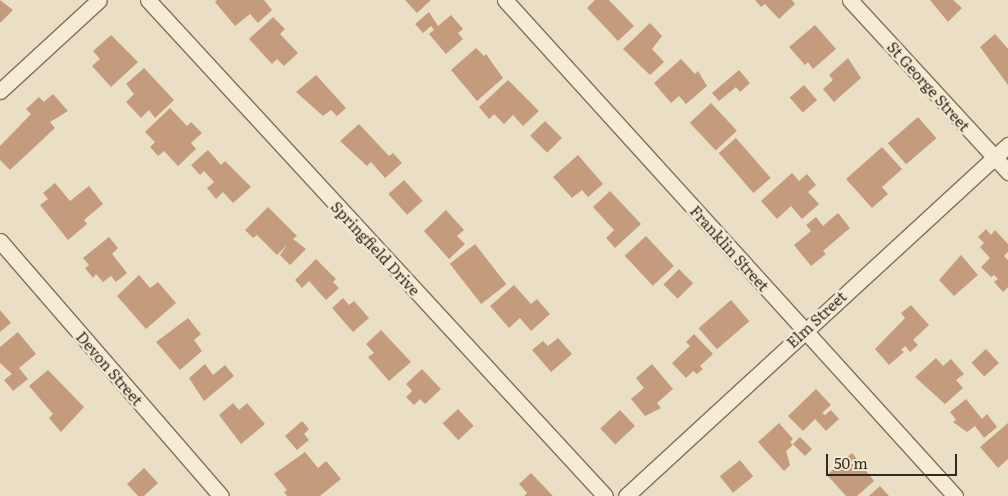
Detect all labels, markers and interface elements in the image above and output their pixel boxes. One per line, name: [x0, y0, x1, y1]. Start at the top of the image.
street label: St George Street: [884, 37, 974, 135]
street label: Springfield Drive: [328, 197, 424, 299]
street label: Franklin Street: [687, 202, 773, 294]
street label: Elm Street: [782, 287, 850, 351]
street label: Devon Street: [73, 327, 147, 409]
scale bar: [828, 444, 959, 476]
text: 50 m: [834, 451, 868, 474]

